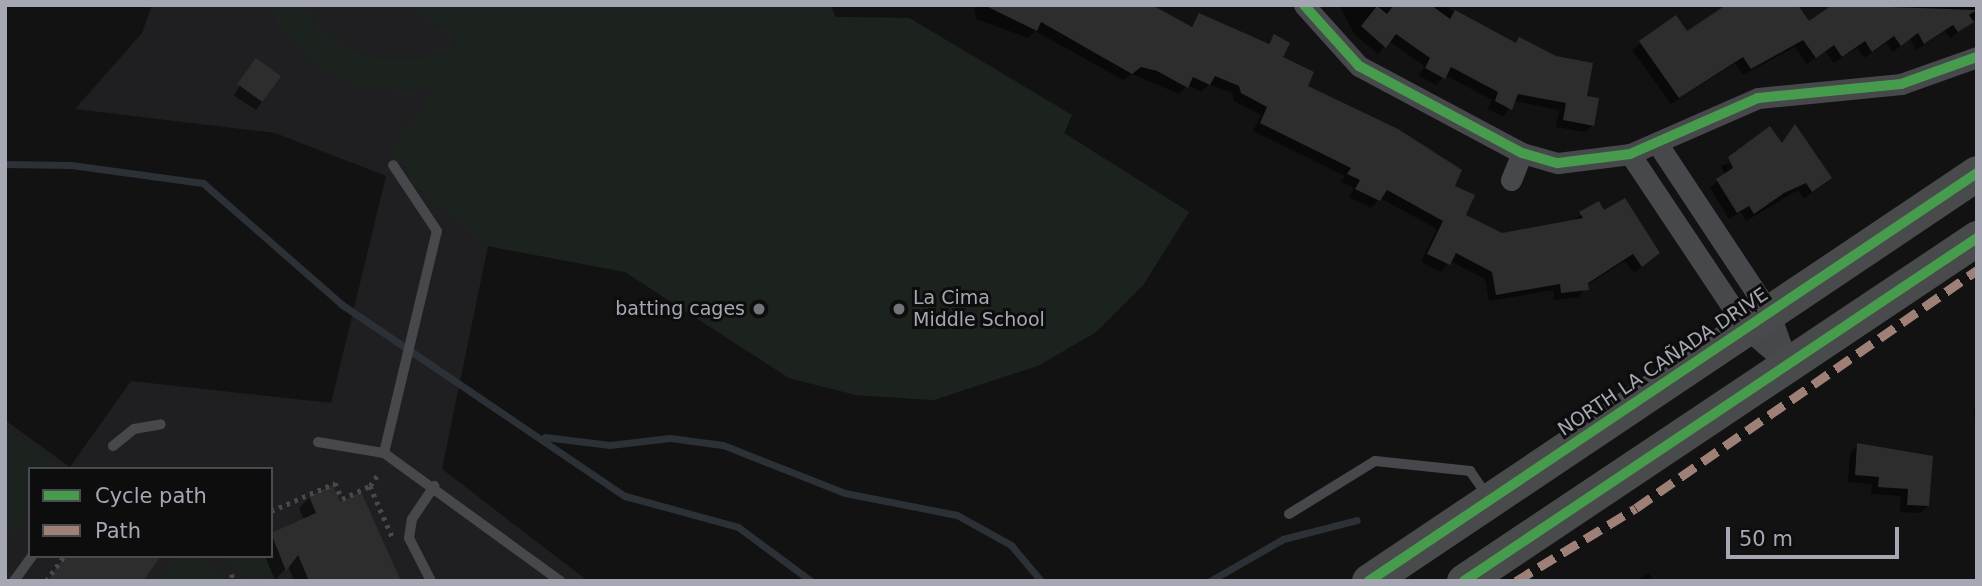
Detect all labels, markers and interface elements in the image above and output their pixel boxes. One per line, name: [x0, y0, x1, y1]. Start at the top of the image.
street label: NORTH LA CAÑADA DRIVE: [1554, 283, 1772, 441]
place label: La Cima Middle School: [913, 287, 1045, 331]
place label: batting cages: [615, 298, 745, 320]
marker: batting cages: [751, 301, 767, 317]
marker: La Cima Middle School: [891, 301, 907, 317]
legend: [28, 467, 273, 558]
text: Cycle path: [95, 484, 207, 508]
scale bar: [1730, 512, 1903, 556]
text: Path: [95, 519, 141, 543]
text: 50 m: [1739, 527, 1793, 551]

